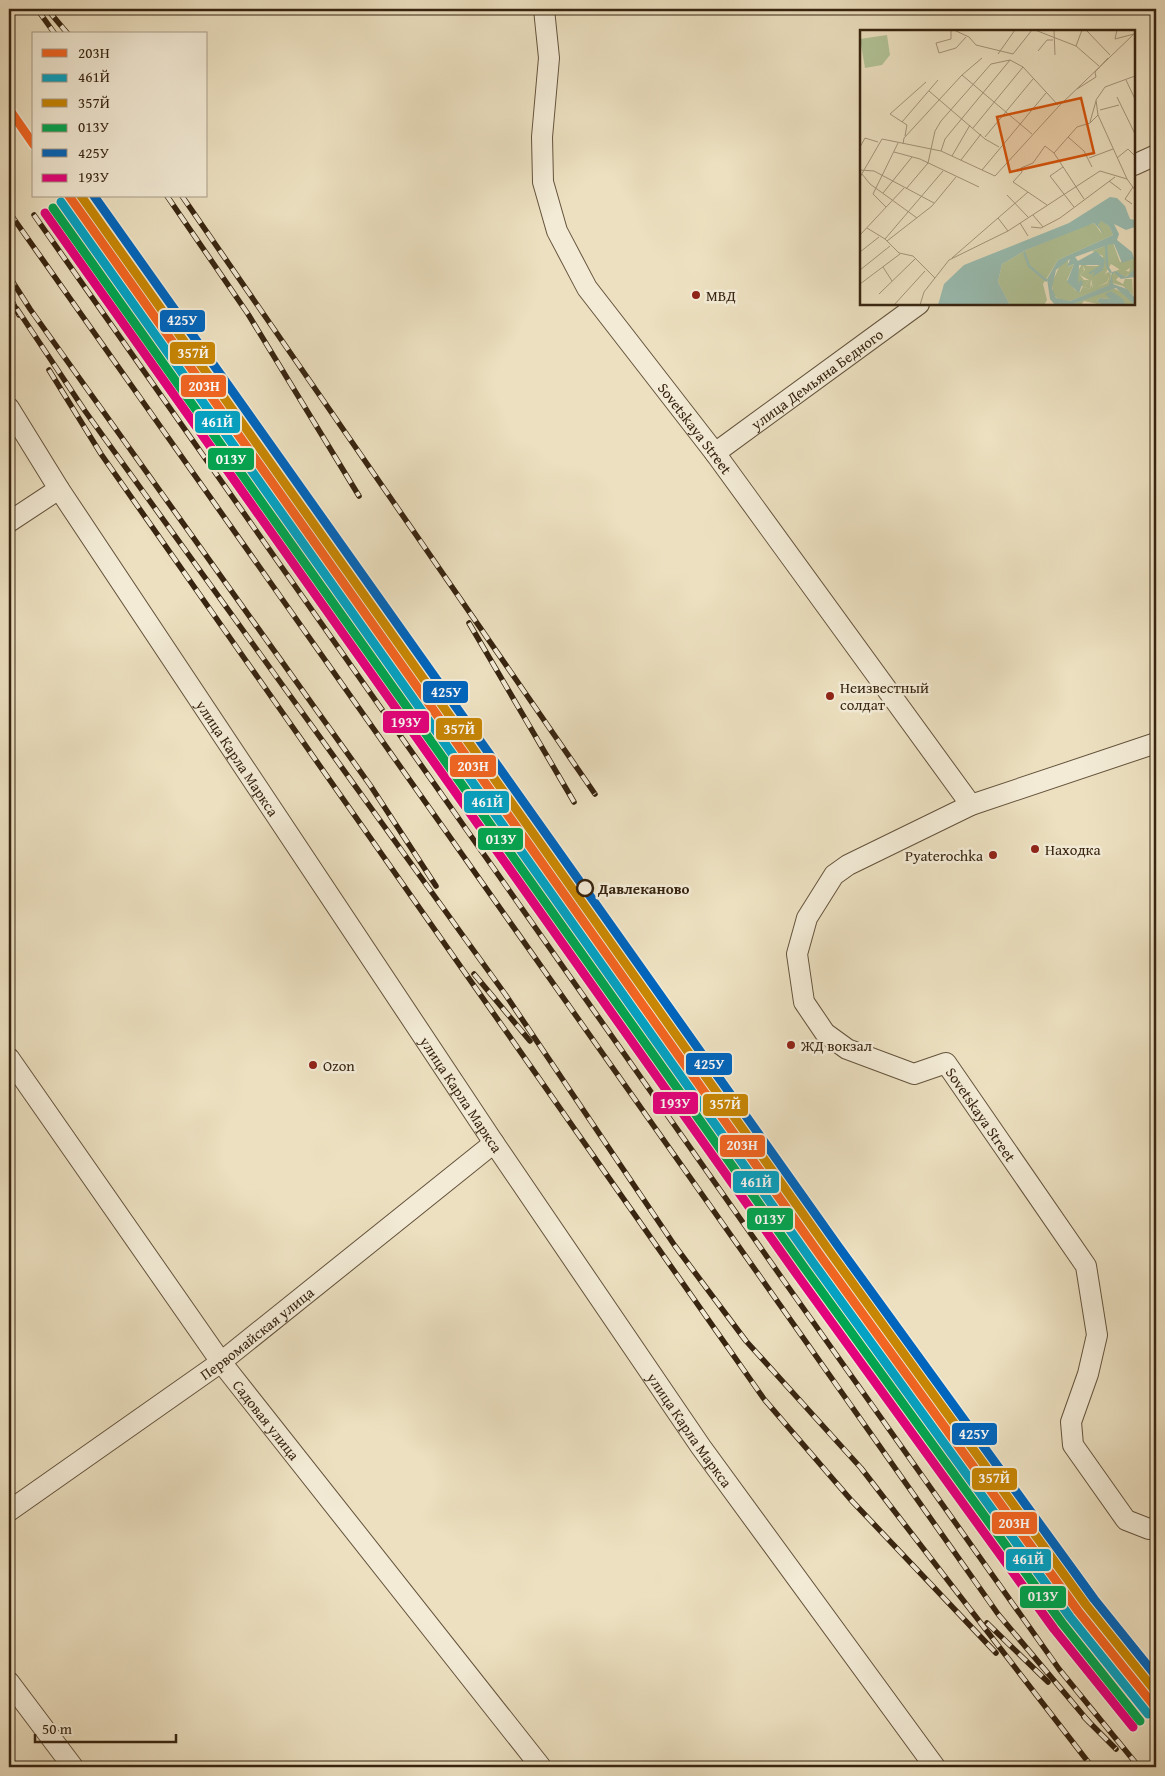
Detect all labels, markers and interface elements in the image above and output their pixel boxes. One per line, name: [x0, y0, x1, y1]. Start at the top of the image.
inset map: [860, 30, 1135, 305]
legend: [32, 32, 208, 198]
text: 203Н: [78, 42, 110, 63]
text: 461Й: [78, 66, 110, 87]
text: 357Й: [78, 92, 110, 113]
text: 013У: [78, 116, 110, 137]
text: 425У: [78, 142, 110, 163]
text: 193У: [78, 166, 110, 187]
place label: МВД: [706, 285, 736, 306]
marker: МВД: [690, 289, 702, 301]
line badge: 425У: [159, 309, 206, 333]
text: 425У: [167, 310, 198, 330]
street label: улица Демьяна Бедного: [745, 323, 887, 435]
line badge: 357Й: [169, 341, 216, 365]
text: 357Й: [177, 343, 209, 363]
line badge: 203Н: [180, 374, 227, 398]
text: 203Н: [188, 376, 220, 396]
street label: Sovetskaya Street: [653, 378, 738, 479]
line badge: 461Й: [194, 410, 241, 434]
text: 461Й: [201, 412, 233, 432]
line badge: 013У: [207, 447, 255, 471]
text: 013У: [216, 449, 247, 469]
place label: Неизвестный солдат: [840, 677, 929, 715]
line badge: 425У: [422, 680, 469, 704]
text: 425У: [431, 682, 462, 702]
marker: Неизвестный солдат: [824, 690, 836, 702]
street label: улица Карла Маркса: [191, 695, 285, 821]
line badge: 193У: [382, 710, 430, 734]
text: 193У: [391, 712, 422, 732]
line badge: 357Й: [435, 717, 483, 741]
text: 357Й: [443, 719, 475, 739]
line badge: 203Н: [449, 754, 497, 778]
text: 203Н: [457, 756, 489, 776]
line badge: 461Й: [463, 790, 510, 814]
text: 461Й: [471, 792, 503, 812]
line badge: 013У: [477, 827, 524, 851]
text: 013У: [486, 829, 517, 849]
place label: Находка: [1045, 839, 1101, 860]
marker: Находка: [1029, 843, 1041, 855]
place label: Pyaterochka: [905, 845, 983, 866]
marker: Pyaterochka: [987, 849, 999, 861]
place label: Давлеканово: [597, 878, 690, 899]
marker: Давлеканово: [576, 879, 594, 897]
street label: улица Карла Маркса: [415, 1031, 508, 1157]
place label: ЖД вокзал: [800, 1035, 872, 1056]
marker: ЖД вокзал: [785, 1039, 797, 1051]
line badge: 425У: [685, 1052, 733, 1076]
text: 425У: [694, 1054, 725, 1074]
place label: Ozon: [323, 1055, 355, 1076]
marker: Ozon: [307, 1059, 319, 1071]
street label: Sovetskaya Street: [941, 1063, 1022, 1166]
line badge: 193У: [652, 1091, 699, 1115]
text: 193У: [660, 1093, 691, 1113]
line badge: 357Й: [702, 1093, 749, 1117]
text: 357Й: [709, 1094, 741, 1114]
line badge: 203Н: [719, 1134, 766, 1158]
text: 203Н: [726, 1135, 758, 1155]
line badge: 461Й: [732, 1170, 780, 1194]
text: 461Й: [740, 1172, 772, 1192]
line badge: 013У: [746, 1207, 794, 1231]
text: 013У: [755, 1209, 786, 1229]
street label: Первомайская улица: [195, 1281, 319, 1384]
street label: улица Карла Маркса: [642, 1367, 738, 1492]
street label: Садовая улица: [228, 1375, 305, 1465]
line badge: 425У: [951, 1422, 998, 1446]
text: 425У: [959, 1424, 990, 1444]
line badge: 357Й: [971, 1467, 1018, 1491]
text: 357Й: [978, 1468, 1010, 1488]
line badge: 203Н: [991, 1511, 1038, 1535]
text: 203Н: [998, 1513, 1030, 1533]
line badge: 461Й: [1005, 1548, 1052, 1572]
text: 461Й: [1012, 1549, 1044, 1569]
line badge: 013У: [1019, 1585, 1067, 1609]
text: 013У: [1028, 1586, 1059, 1606]
scale bar: [35, 1711, 176, 1743]
text: 50 m: [42, 1718, 73, 1739]

